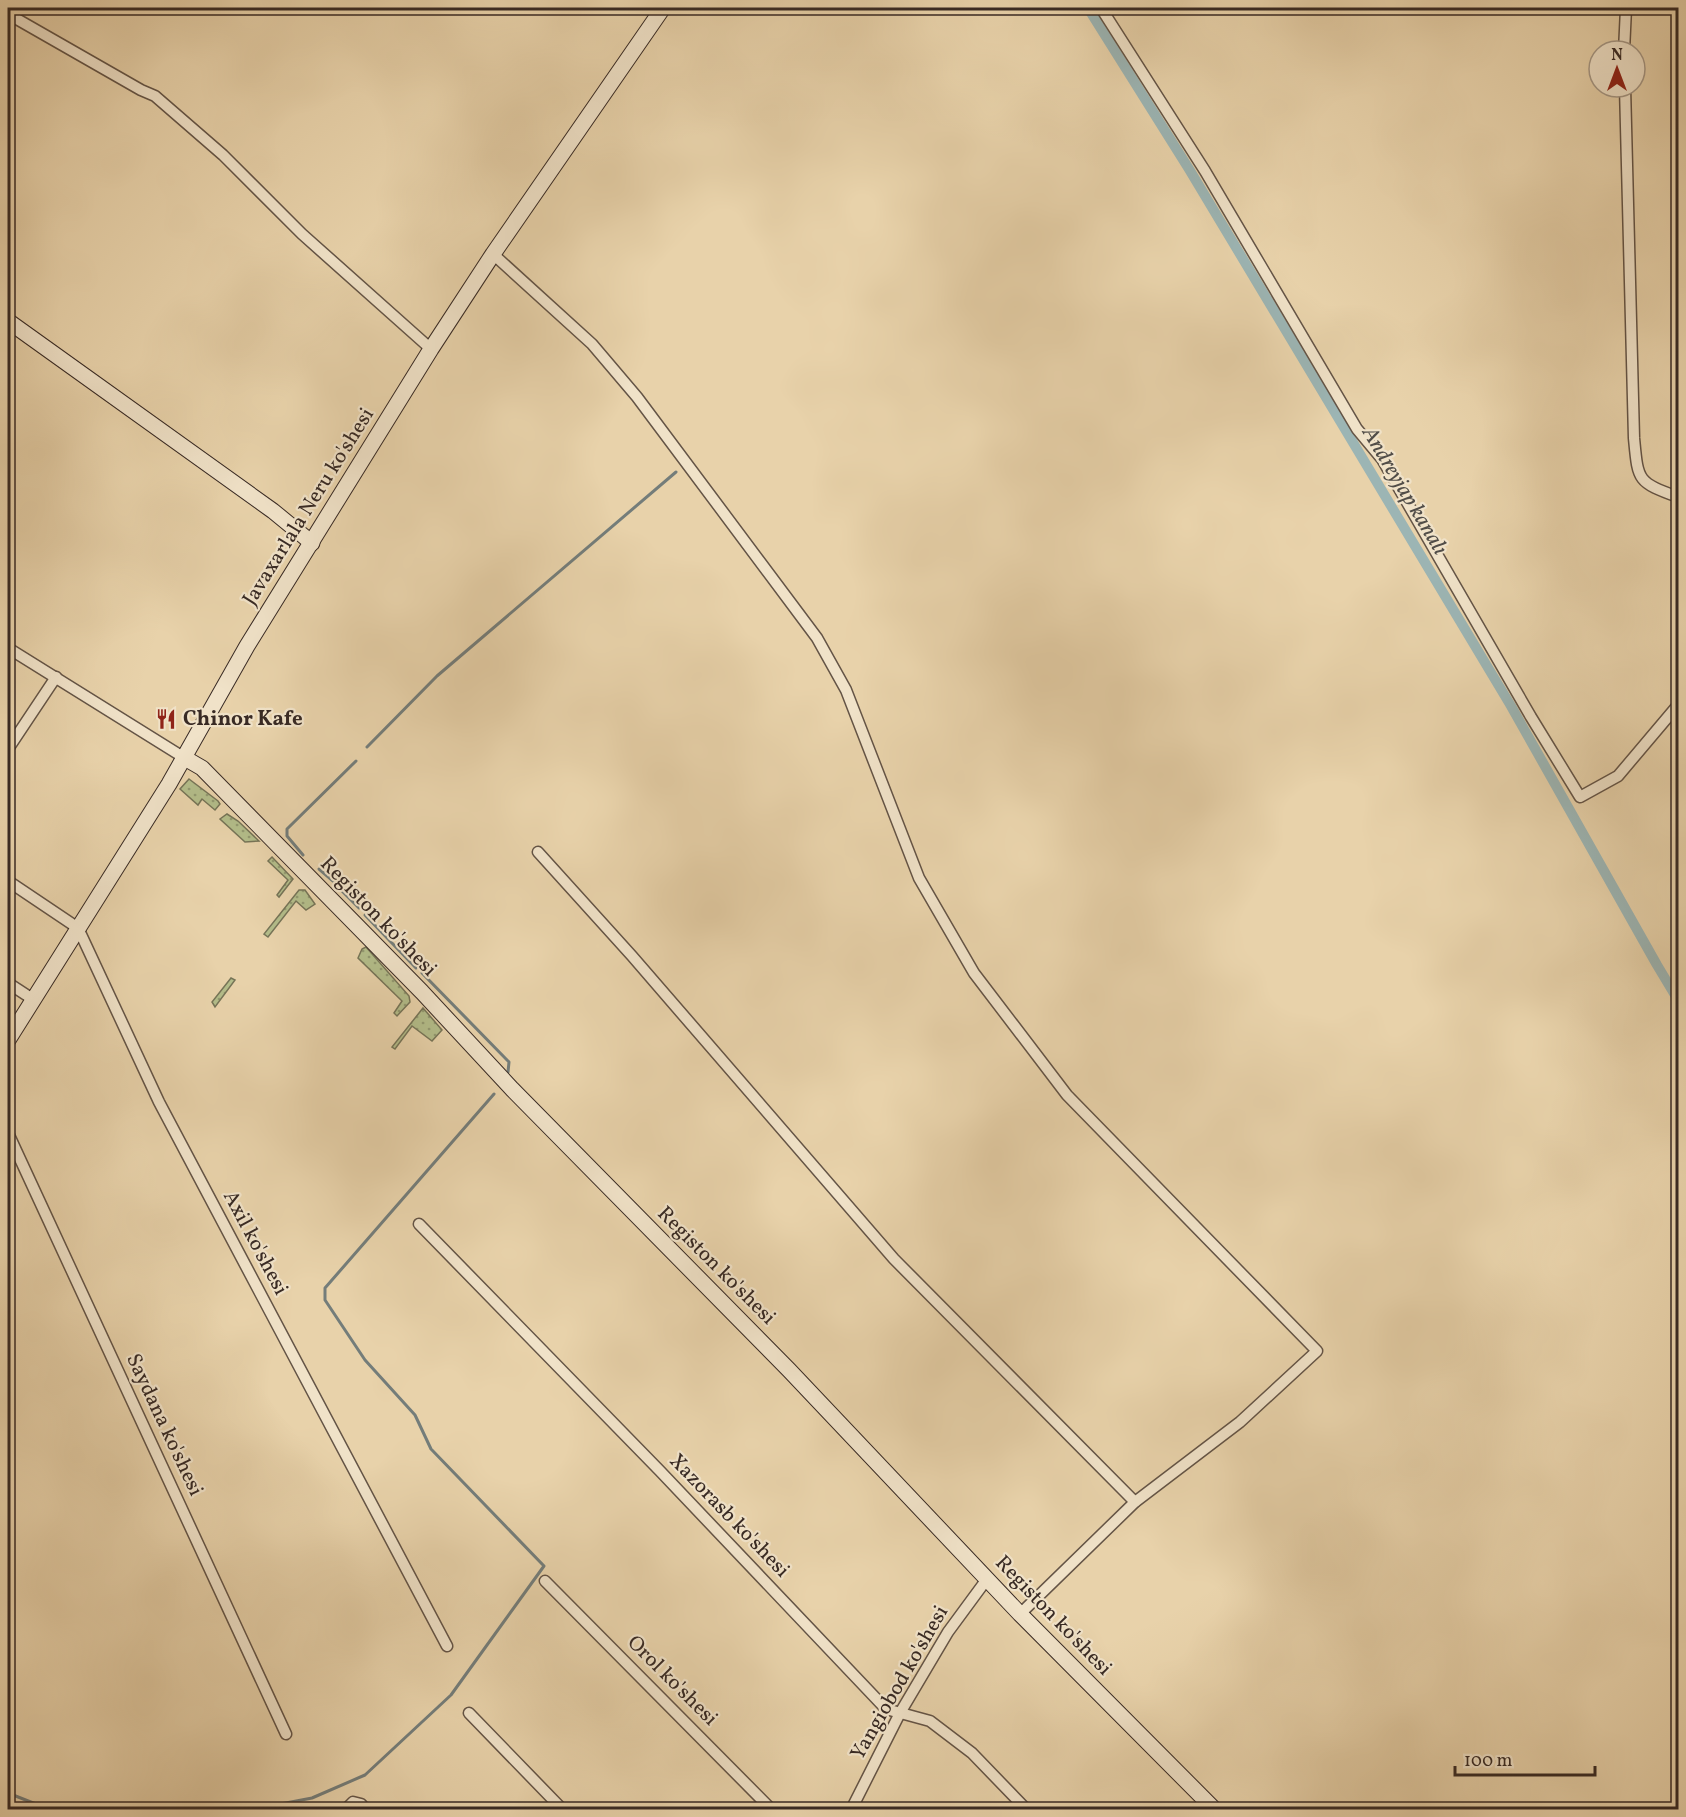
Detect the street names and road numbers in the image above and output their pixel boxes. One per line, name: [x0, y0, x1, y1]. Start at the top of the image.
street label: Javaxarlala Neru ko'shesi: [236, 402, 382, 612]
street label: Registon ko'shesi: [313, 850, 443, 984]
street label: Axil ko'shesi: [215, 1186, 295, 1300]
street label: Registon ko'shesi: [650, 1200, 782, 1332]
street label: Saydana ko'shesi: [118, 1349, 210, 1501]
street label: Xazorasb ko'shesi: [662, 1448, 796, 1584]
street label: Registon ko'shesi: [988, 1549, 1118, 1683]
street label: Yangiobod ko'shesi: [844, 1601, 956, 1765]
street label: Orol ko'shesi: [620, 1629, 724, 1733]

